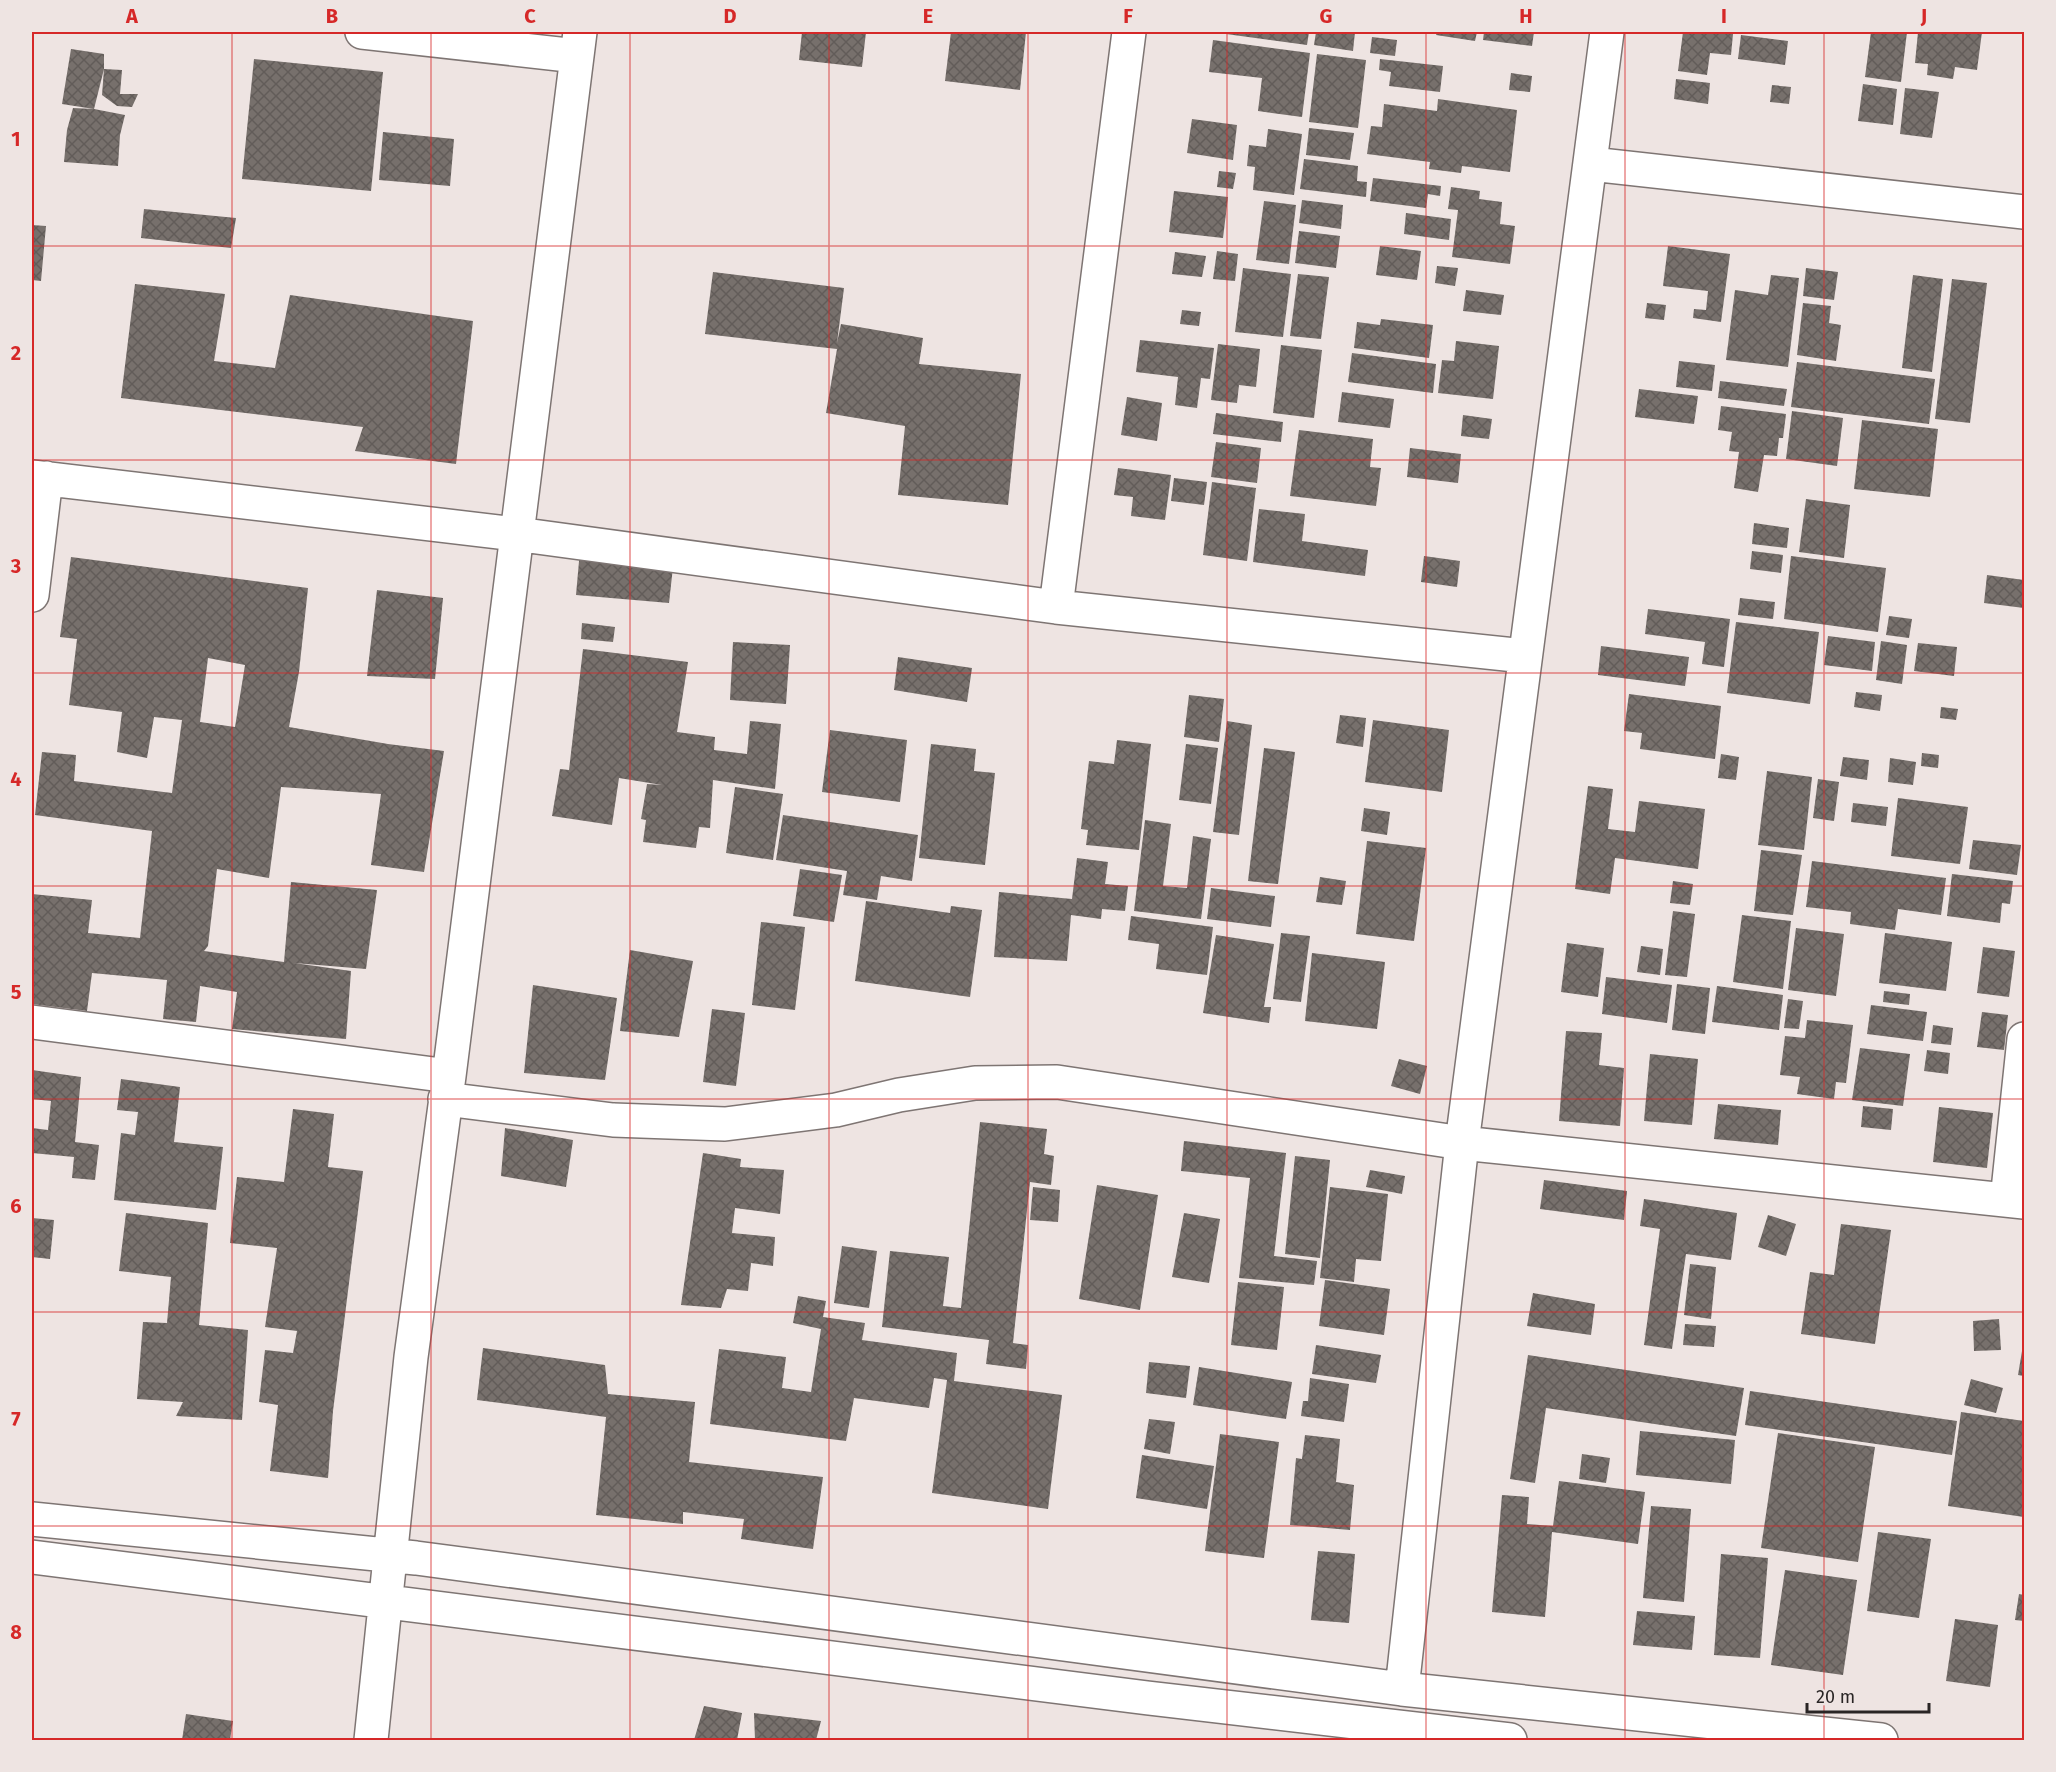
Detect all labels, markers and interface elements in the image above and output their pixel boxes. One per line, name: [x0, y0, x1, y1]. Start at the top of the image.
text: A: [125, 4, 139, 28]
text: B: [326, 4, 338, 28]
text: C: [524, 4, 536, 28]
text: D: [723, 4, 737, 28]
text: E: [923, 4, 933, 28]
text: F: [1123, 4, 1133, 28]
text: G: [1320, 4, 1332, 28]
text: H: [1519, 4, 1533, 28]
text: I: [1721, 4, 1727, 28]
text: J: [1920, 4, 1927, 28]
text: 1: [11, 127, 21, 151]
text: 2: [11, 341, 21, 365]
text: 3: [10, 554, 21, 578]
text: 4: [10, 767, 22, 791]
text: 5: [11, 980, 22, 1004]
text: 6: [10, 1194, 22, 1218]
text: 7: [11, 1407, 21, 1431]
text: 8: [10, 1620, 22, 1644]
scale bar: [1807, 1676, 1928, 1714]
text: 20 m: [1816, 1686, 1855, 1708]

